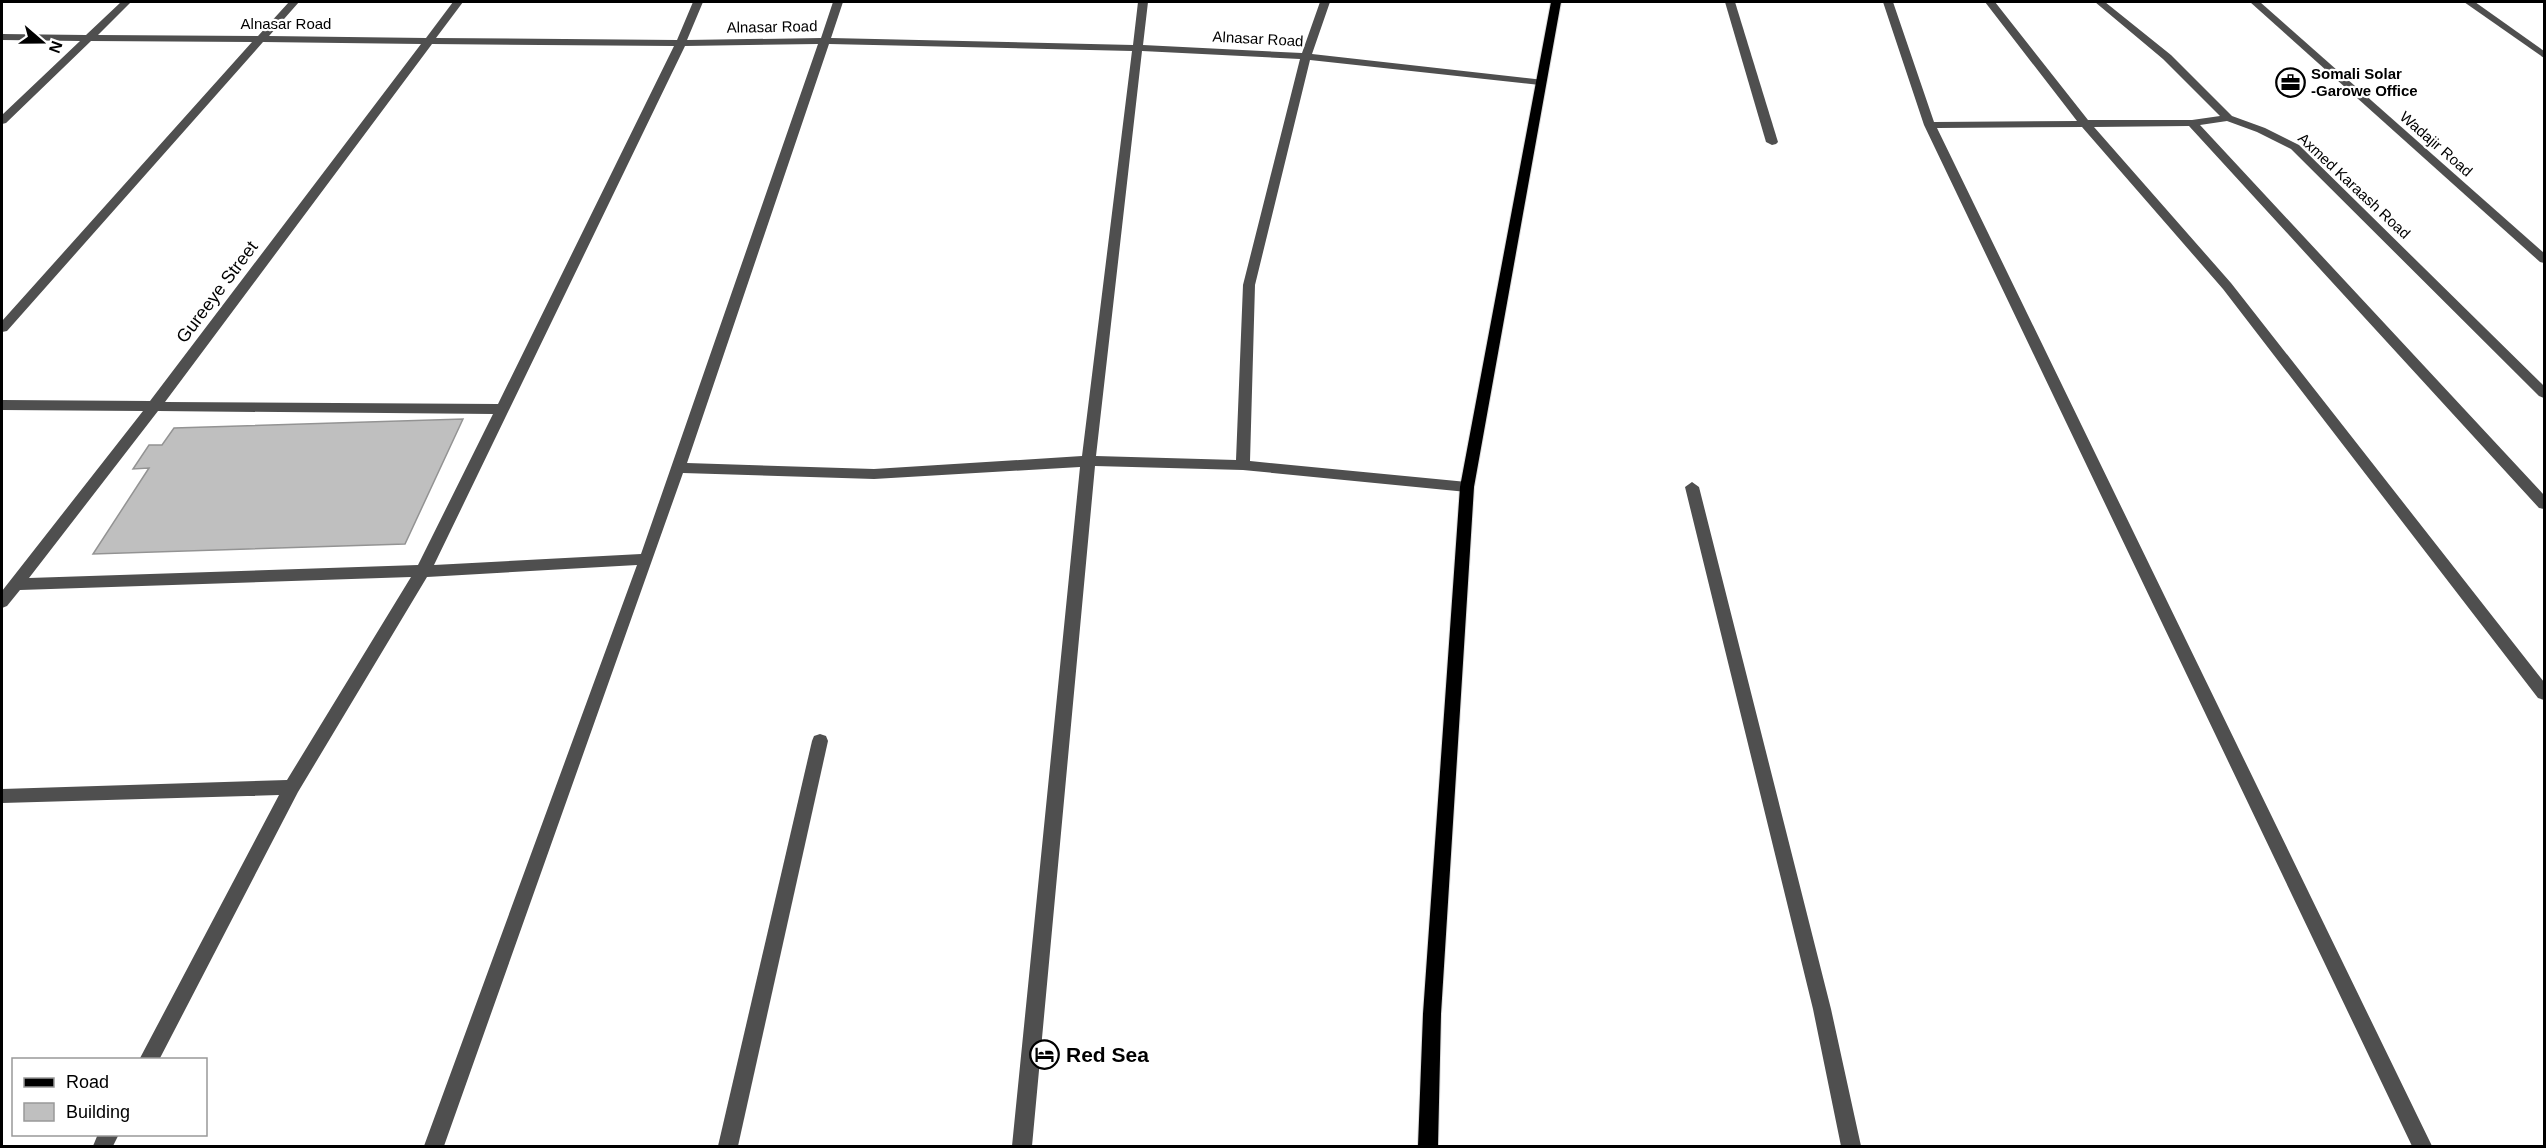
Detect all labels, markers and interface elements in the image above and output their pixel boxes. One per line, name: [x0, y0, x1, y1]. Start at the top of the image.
north arrow: [12, 12, 72, 72]
street label: Alnasar Road: [241, 15, 331, 32]
street label: Alnasar Road: [726, 17, 818, 36]
street label: Alnasar Road: [1212, 28, 1304, 49]
text: N: [46, 39, 66, 55]
place label: Somali Solar -Garowe Office: [2311, 65, 2418, 99]
office icon: Somali Solar -Garowe Office: [2274, 67, 2306, 99]
street label: Wadajir Road: [2397, 108, 2476, 180]
street label: Axmed Karaash Road: [2295, 129, 2414, 242]
street label: Gureeye Street: [172, 237, 262, 347]
hotel icon: Red Sea: [1029, 1039, 1061, 1071]
place label: Red Sea: [1066, 1043, 1149, 1066]
legend: [12, 1058, 207, 1136]
text: Road: [66, 1072, 109, 1092]
text: Building: [66, 1102, 130, 1122]

